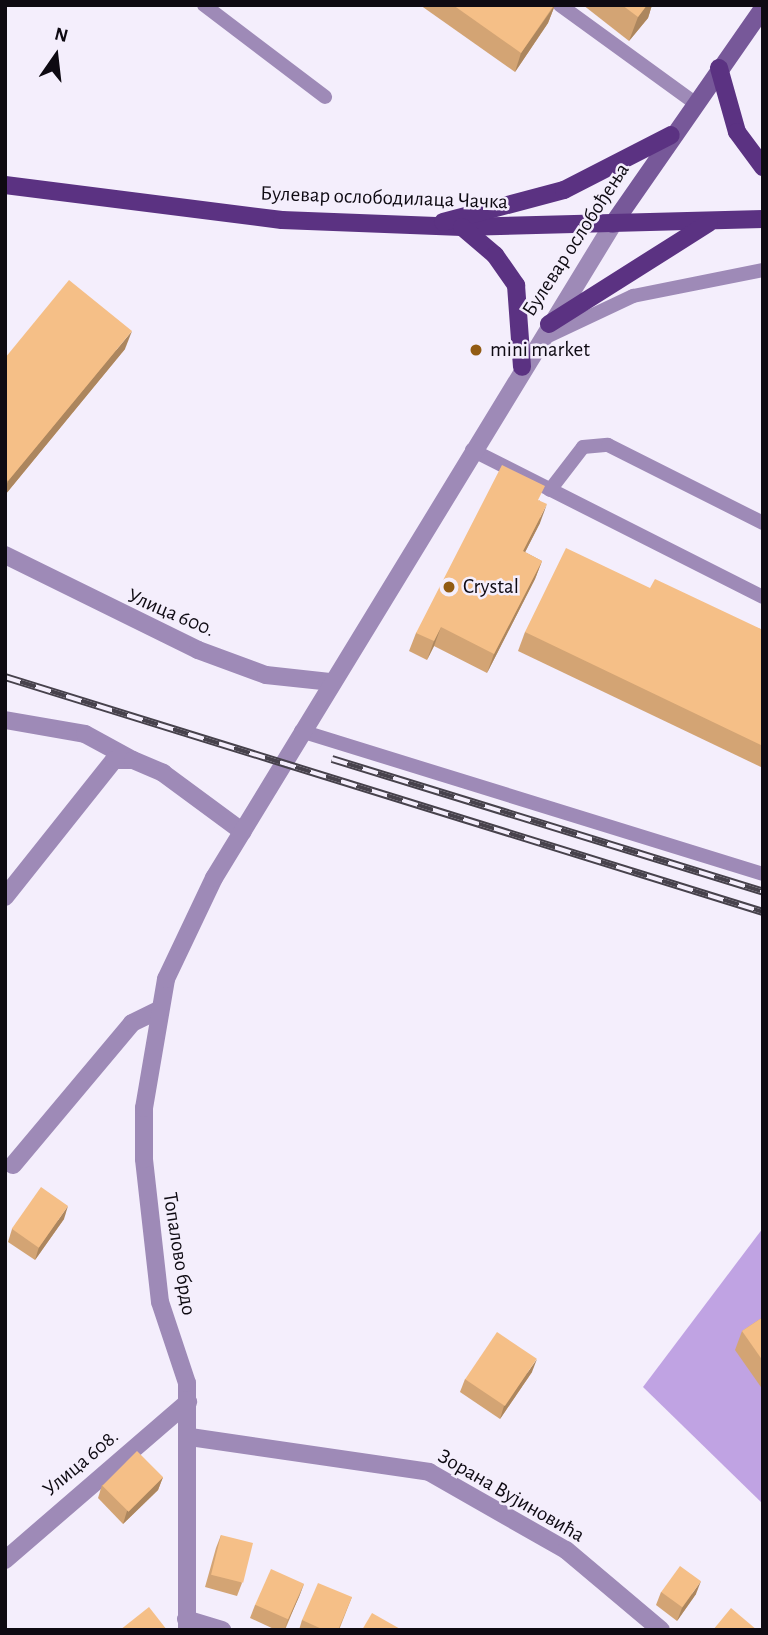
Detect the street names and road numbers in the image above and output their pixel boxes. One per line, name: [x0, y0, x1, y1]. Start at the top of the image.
street label: Булевар ослобођења: [517, 159, 635, 321]
street label: Булевар ослободилаца Чачка: [260, 181, 508, 215]
street label: Улица 600.: [124, 583, 218, 643]
street label: Топалово брдо: [157, 1191, 201, 1317]
street label: Улица 608.: [38, 1424, 124, 1502]
street label: Зорана Вујиновића: [433, 1444, 589, 1548]

